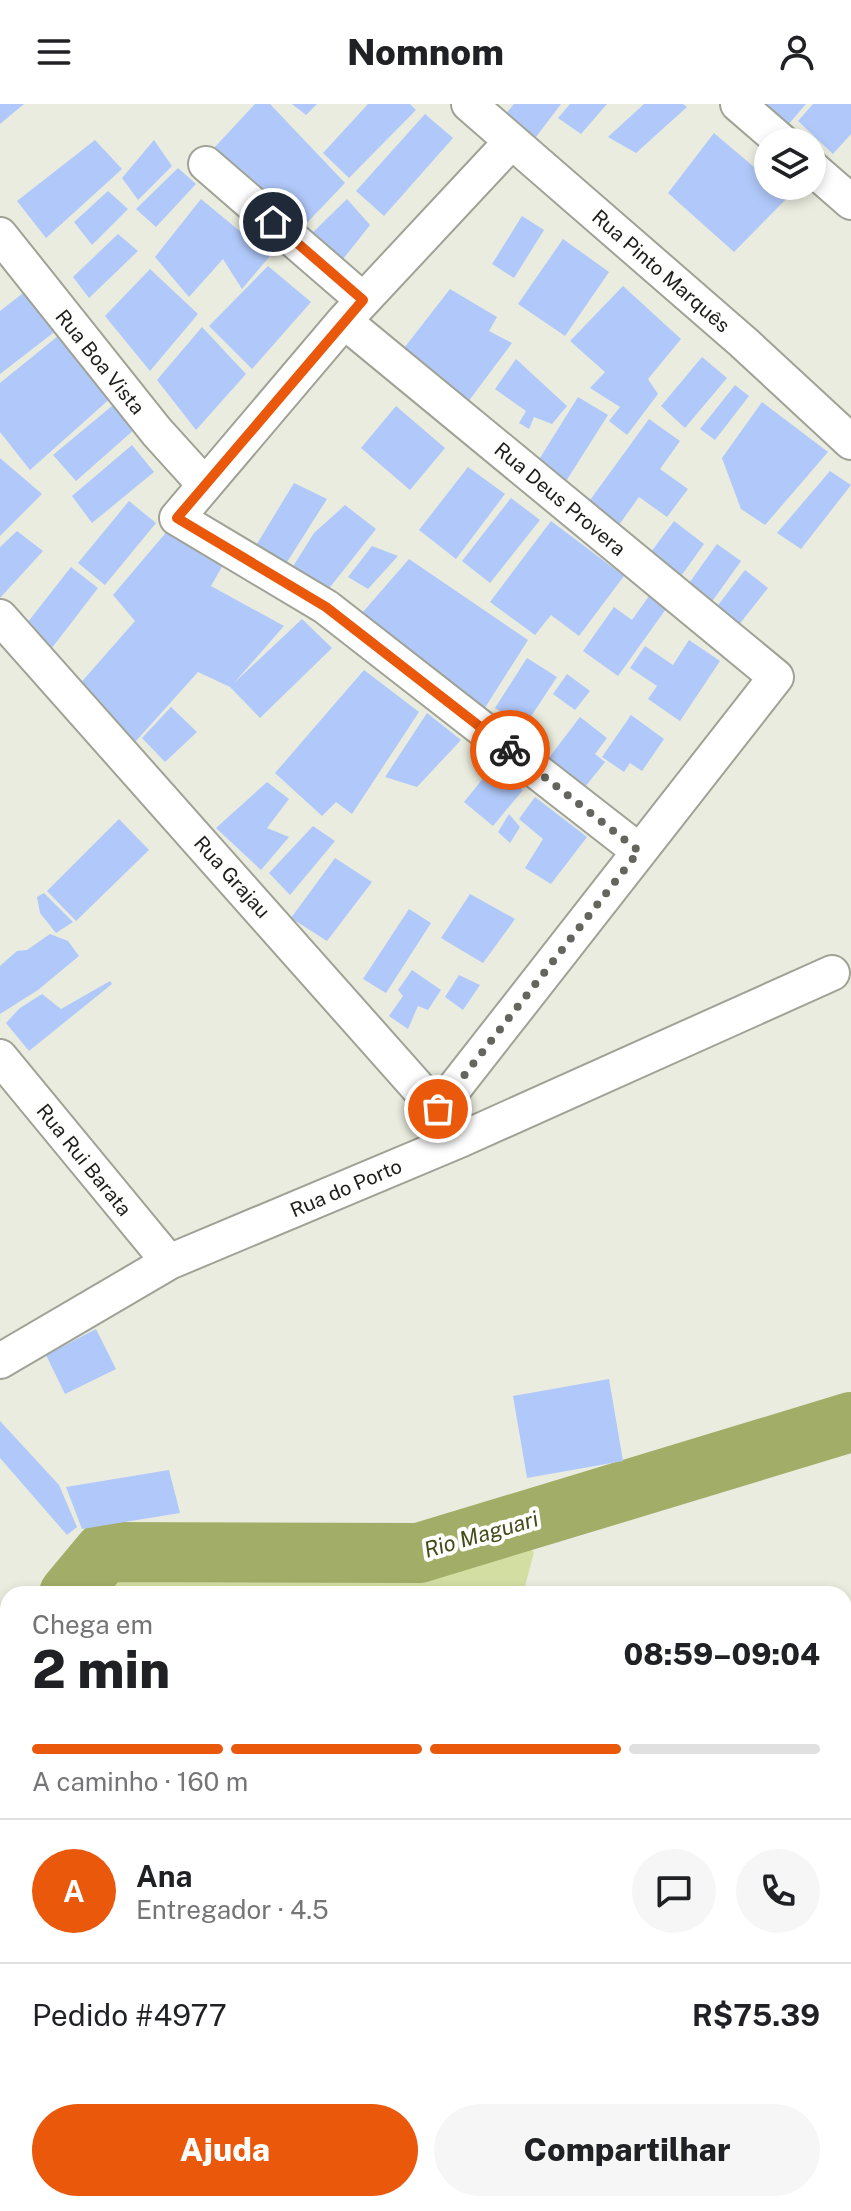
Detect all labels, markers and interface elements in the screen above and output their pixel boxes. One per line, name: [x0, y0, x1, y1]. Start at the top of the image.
icon: menu: [32, 30, 76, 74]
icon: person: [775, 30, 819, 74]
text: Nomnom: [347, 31, 504, 73]
map controls: [754, 128, 826, 200]
button: layers: [754, 128, 826, 200]
pin: [239, 188, 307, 256]
icon: home: [251, 200, 295, 244]
street label: Rua Pinto Marquês: [587, 205, 735, 337]
street label: Rua Boa Vista: [50, 305, 150, 419]
street label: Rua Deus Provera: [490, 437, 630, 561]
courier: [470, 710, 550, 790]
icon: bike: [488, 728, 532, 772]
street label: Rua Grajau: [189, 831, 275, 923]
pin: [404, 1075, 472, 1143]
icon: bag: [416, 1087, 460, 1131]
street label: Rua Rui Barata: [32, 1099, 136, 1221]
street label: Rua do Porto: [287, 1154, 405, 1222]
water label: Rio Maguari: [421, 1505, 542, 1563]
text: Chega em: [32, 1609, 153, 1640]
text: 08:59–09:04: [623, 1636, 820, 1672]
text: 2 min: [32, 1639, 170, 1700]
text: A caminho · 160 m: [32, 1766, 248, 1797]
button: chat: [632, 1849, 716, 1933]
button: phone: [736, 1849, 820, 1933]
text: Ana: [136, 1858, 192, 1894]
text: A: [63, 1873, 85, 1909]
text: Entregador · 4.5: [136, 1894, 329, 1925]
text: Pedido #4977: [32, 1997, 227, 2033]
text: R$75.39: [692, 1997, 820, 2033]
button: Ajuda: [32, 2104, 418, 2196]
button: Compartilhar: [434, 2104, 820, 2196]

